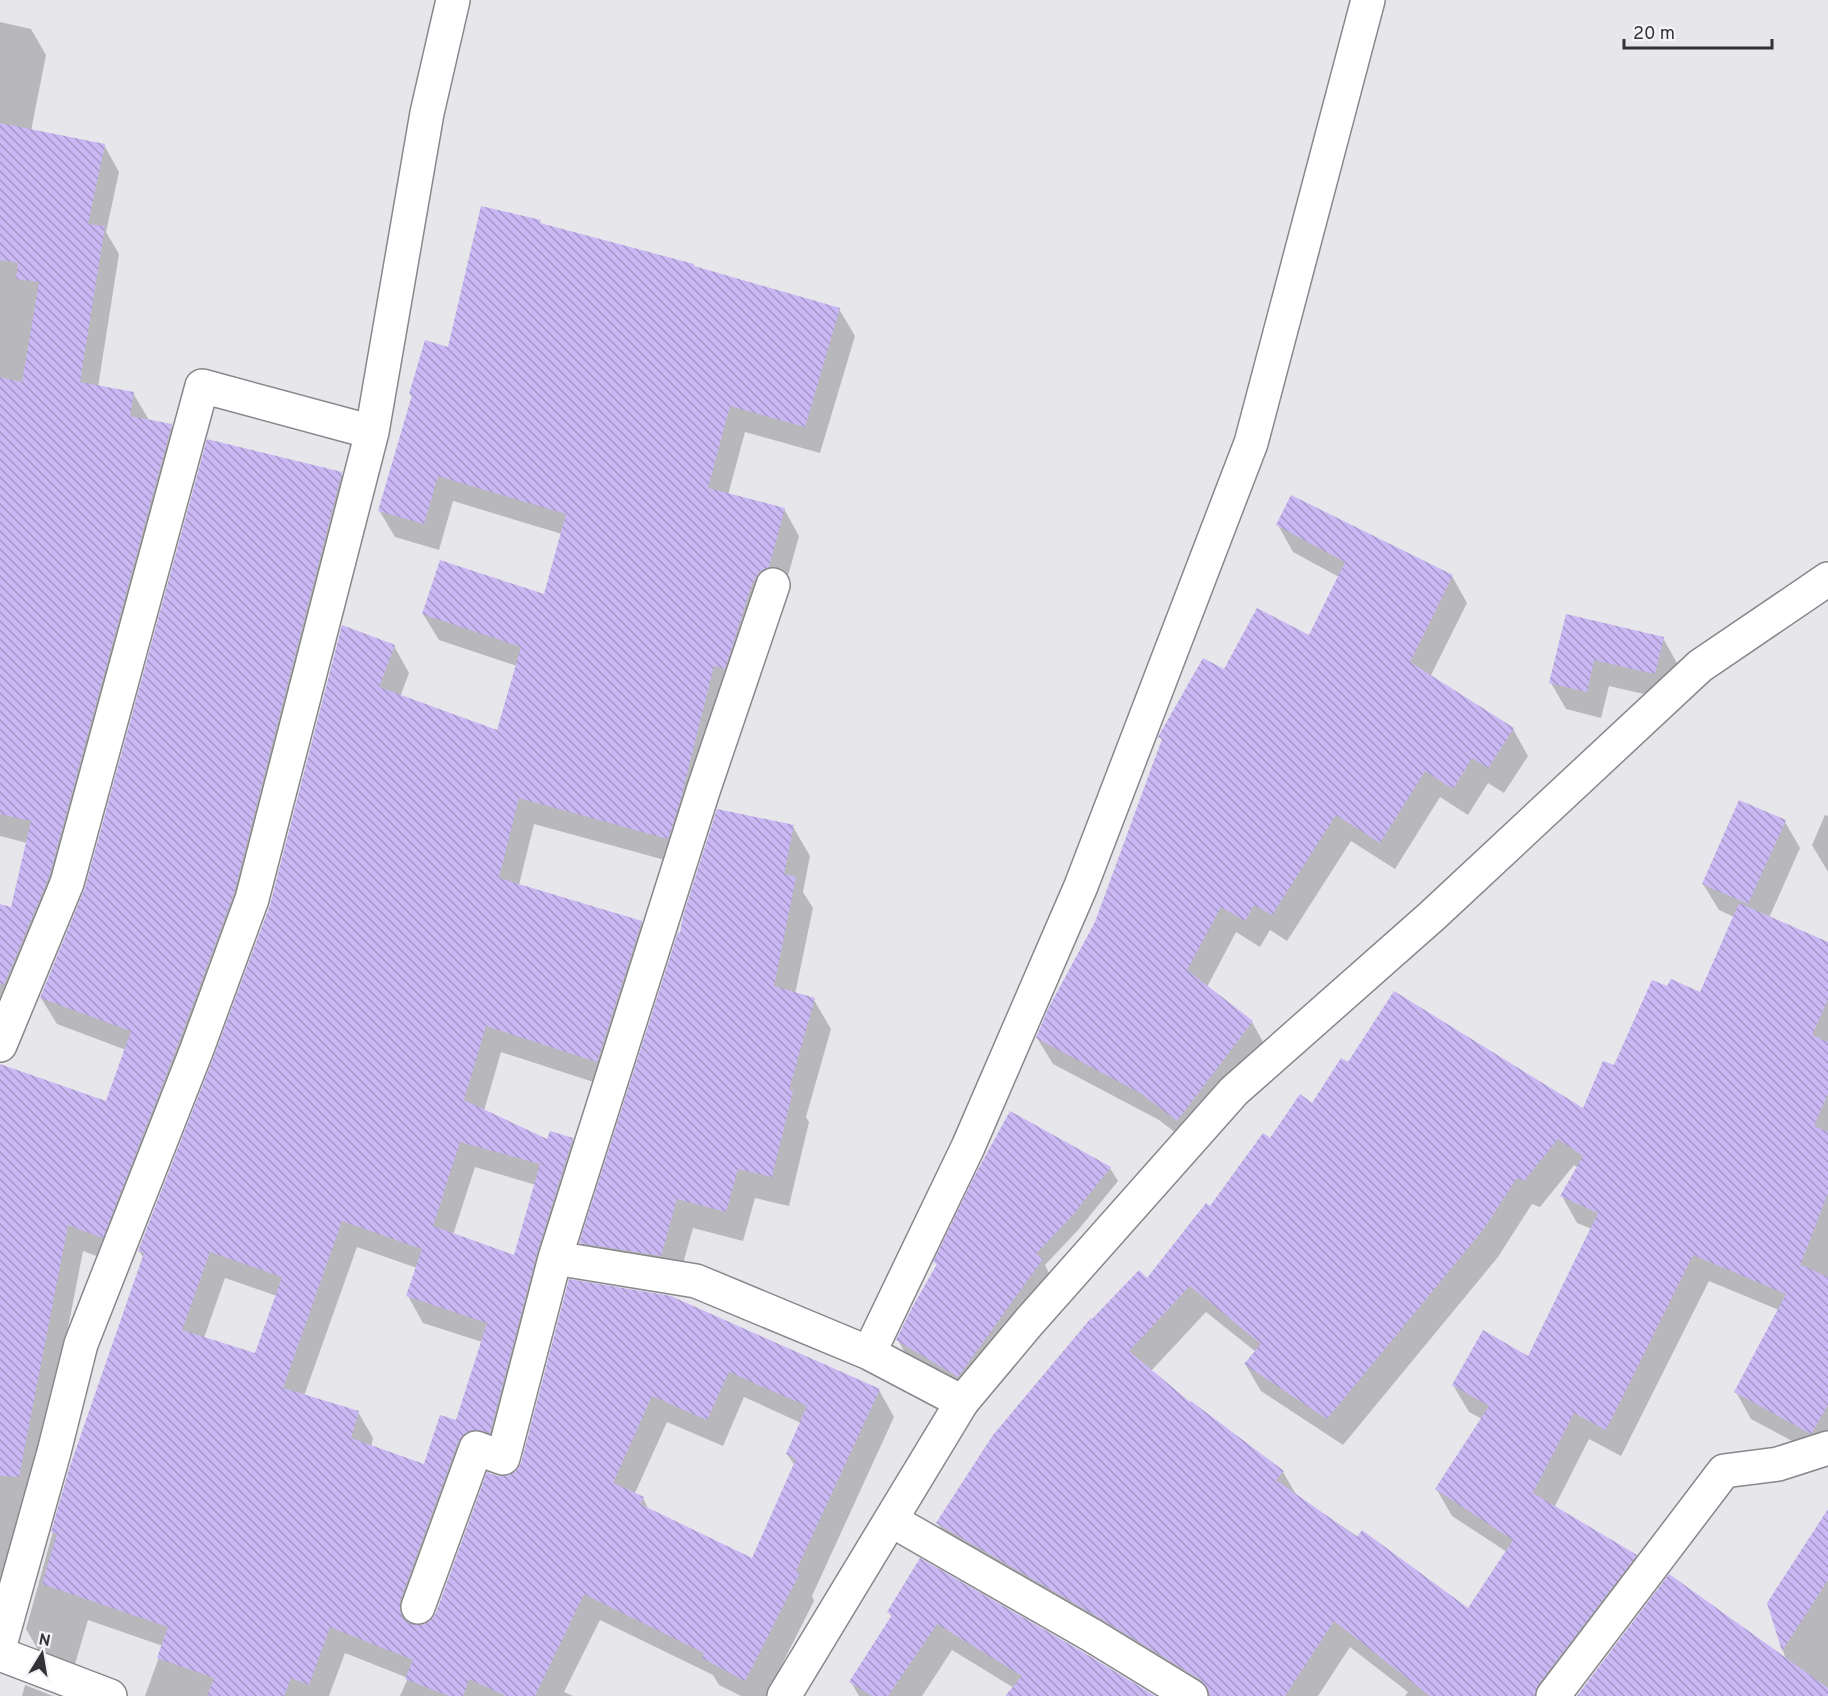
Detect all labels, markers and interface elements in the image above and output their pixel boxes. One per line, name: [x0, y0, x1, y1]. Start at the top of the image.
scale bar: [1624, 12, 1772, 50]
text: 20 m: [1633, 23, 1675, 46]
north arrow: [12, 1624, 72, 1684]
text: N: [37, 1630, 52, 1652]

